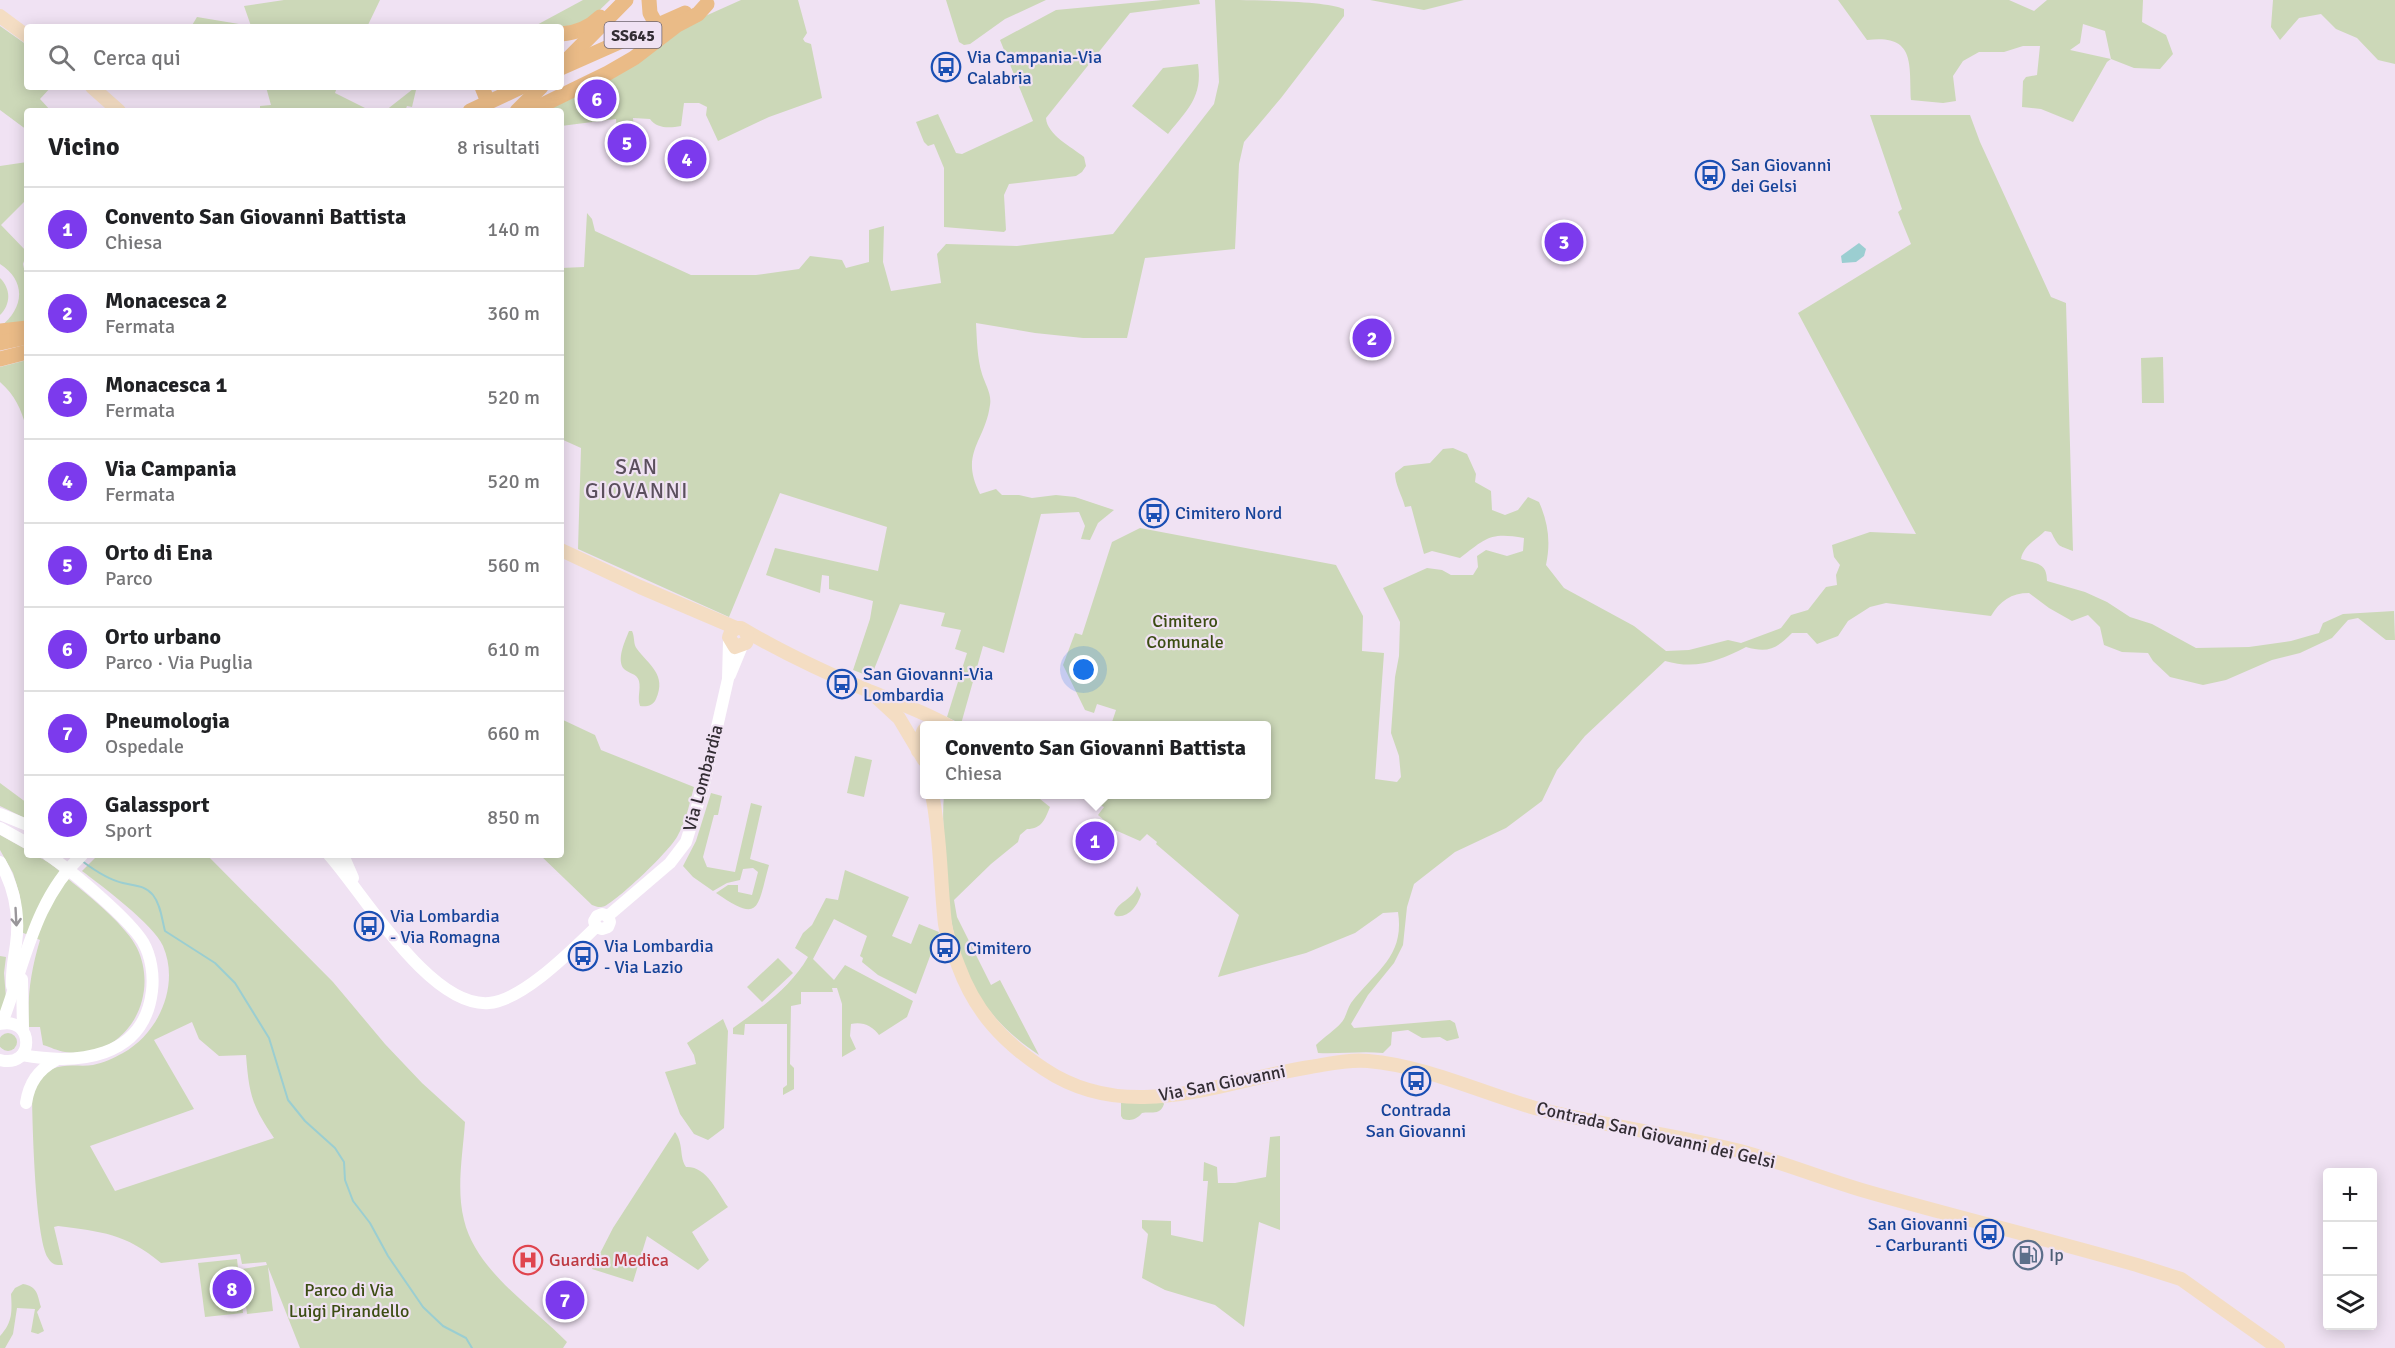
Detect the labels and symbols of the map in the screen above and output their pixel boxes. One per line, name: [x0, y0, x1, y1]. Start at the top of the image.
road number: SS645: [604, 22, 662, 48]
place label: Via Campania-Via Calabria: [967, 46, 1102, 89]
bus stop icon: Via Campania-Via Calabria: [930, 51, 962, 83]
pin: 6: [578, 76, 616, 122]
pin: 5: [608, 120, 646, 166]
pin: 4: [668, 136, 706, 182]
place label: San Giovanni dei Gelsi: [1731, 154, 1831, 197]
bus stop icon: San Giovanni dei Gelsi: [1694, 159, 1726, 191]
pin: 3: [1544, 220, 1584, 264]
pin: 2: [1352, 316, 1392, 360]
district label: SAN GIOVANNI: [585, 454, 689, 504]
bus stop icon: Cimitero Nord: [1138, 497, 1170, 529]
place label: Cimitero Nord: [1175, 502, 1282, 524]
park label: Cimitero Comunale: [1146, 610, 1224, 653]
your location: [1069, 655, 1098, 684]
place label: San Giovanni-Via Lombardia: [863, 663, 993, 706]
bus stop icon: San Giovanni-Via Lombardia: [826, 668, 858, 700]
street label: Via Lombardia: [678, 722, 728, 834]
pin: 1: [1076, 818, 1114, 864]
place label: Via Lombardia - Via Romagna: [390, 905, 500, 948]
one-way arrow: [10, 907, 21, 927]
bus stop icon: Via Lombardia - Via Romagna: [353, 910, 385, 942]
bus stop icon: Cimitero: [929, 932, 961, 964]
place label: Via Lombardia - Via Lazio: [604, 935, 714, 978]
place label: Cimitero: [966, 937, 1032, 959]
bus stop icon: Via Lombardia - Via Lazio: [567, 940, 599, 972]
street label: Via San Giovanni: [1157, 1060, 1287, 1106]
bus stop icon: Contrada San Giovanni: [1400, 1065, 1432, 1097]
street label: Contrada San Giovanni dei Gelsi: [1534, 1097, 1778, 1173]
place label: Contrada San Giovanni: [1366, 1099, 1466, 1142]
place label: San Giovanni - Carburanti: [1868, 1213, 1968, 1256]
bus stop icon: San Giovanni - Carburanti: [1973, 1218, 2005, 1250]
fuel station icon: Ip: [2012, 1239, 2044, 1271]
hospital icon: Guardia Medica: [512, 1244, 544, 1276]
place label: Ip: [2049, 1244, 2064, 1266]
place label: Guardia Medica: [549, 1249, 669, 1271]
pin: 8: [212, 1266, 252, 1312]
pin: 7: [546, 1278, 584, 1322]
park label: Parco di Via Luigi Pirandello: [289, 1279, 409, 1322]

